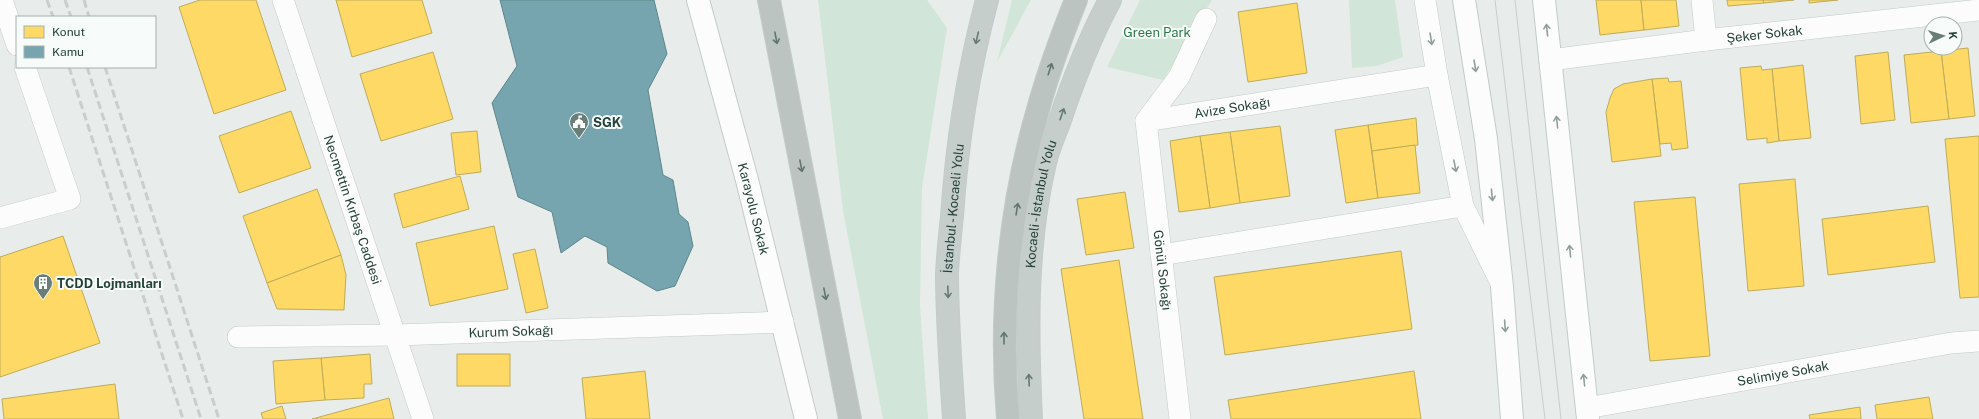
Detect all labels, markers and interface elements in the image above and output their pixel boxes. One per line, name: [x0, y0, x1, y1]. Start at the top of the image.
legend: [16, 16, 156, 68]
north arrow: [1923, 16, 1963, 56]
street label: Şeker Sokak: [1726, 22, 1803, 46]
one-way arrow: [1543, 24, 1551, 37]
text: Konut: [52, 25, 86, 39]
park label: Green Park: [1123, 25, 1191, 40]
one-way arrow: [772, 31, 780, 44]
one-way arrow: [973, 31, 980, 44]
text: K: [1947, 31, 1959, 40]
one-way arrow: [1427, 32, 1435, 45]
text: Kamu: [52, 45, 84, 59]
one-way arrow: [1471, 59, 1479, 72]
one-way arrow: [1047, 63, 1054, 76]
street label: Avize Sokağı: [1193, 95, 1271, 121]
one-way arrow: [1058, 108, 1066, 120]
public building icon: SGK: [568, 111, 590, 139]
place label: SGK: [593, 115, 621, 130]
one-way arrow: [1553, 116, 1560, 129]
street label: Necmettin Kırbaş Caddesi: [321, 133, 384, 286]
street label: Kocaeli - İstanbul Yolu: [1023, 138, 1060, 269]
street label: İstanbul - Kocaeli Yolu: [940, 143, 967, 274]
one-way arrow: [797, 159, 805, 172]
one-way arrow: [1452, 159, 1460, 172]
street label: Karayolu Sokak: [735, 161, 772, 256]
one-way arrow: [1488, 188, 1496, 201]
one-way arrow: [1013, 203, 1021, 216]
street label: Gönül Sokağı: [1150, 229, 1175, 311]
one-way arrow: [1566, 245, 1574, 258]
building icon: TCDD Lojmanları: [32, 272, 54, 300]
place label: TCDD Lojmanları: [57, 276, 162, 291]
one-way arrow: [944, 285, 952, 298]
one-way arrow: [822, 287, 830, 300]
one-way arrow: [1502, 319, 1509, 332]
street label: Kurum Sokağı: [468, 323, 554, 341]
one-way arrow: [1000, 332, 1008, 345]
street label: Selimiye Sokak: [1736, 358, 1830, 389]
one-way arrow: [1025, 374, 1033, 387]
one-way arrow: [1580, 374, 1587, 387]

